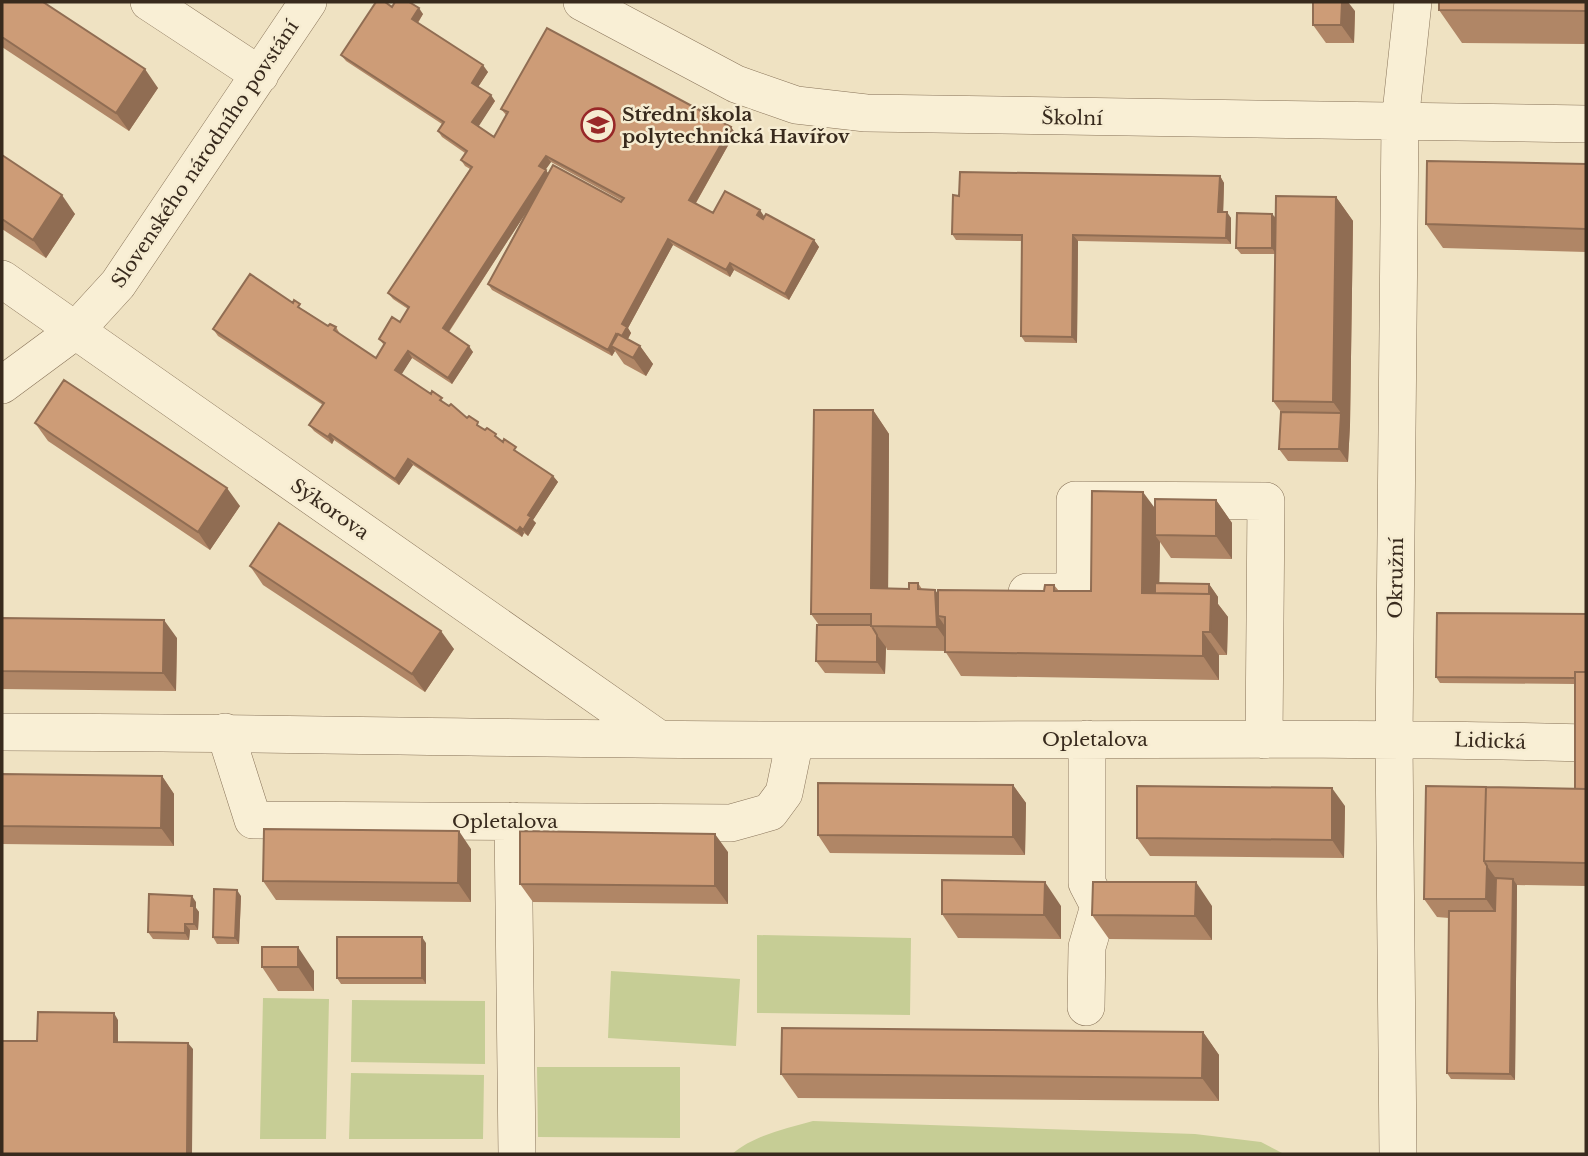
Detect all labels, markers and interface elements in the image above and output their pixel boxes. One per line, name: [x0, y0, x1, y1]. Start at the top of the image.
street label: Slovenského národního povstání: [107, 16, 304, 292]
place label: Střední škola polytechnická Havířov: [622, 103, 850, 148]
school or university icon: Střední škola polytechnická Havířov: [579, 106, 617, 144]
street label: Školní: [1041, 106, 1103, 130]
street label: Sýkorova: [286, 474, 374, 545]
street label: Okružní: [1384, 537, 1408, 619]
street label: Opletalova: [1042, 728, 1148, 751]
street label: Lidická: [1454, 728, 1527, 754]
street label: Opletalova: [452, 810, 558, 833]

